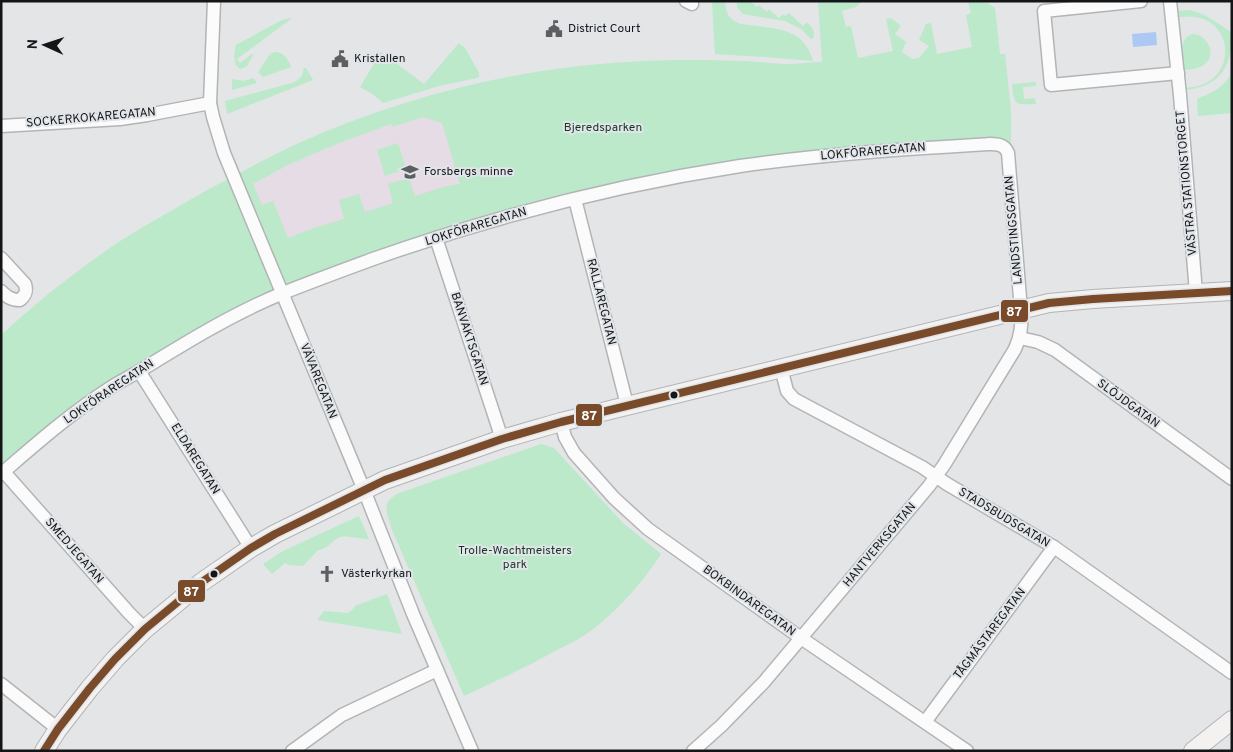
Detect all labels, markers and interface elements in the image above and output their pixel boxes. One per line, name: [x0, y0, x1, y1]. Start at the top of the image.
public building icon: District Court: [544, 19, 564, 39]
north arrow: [20, 20, 70, 70]
place label: District Court: [568, 21, 640, 37]
text: N: [25, 39, 42, 50]
public building icon: Kristallen: [330, 49, 350, 69]
place label: Kristallen: [354, 51, 405, 67]
street label: SOCKERKOKAREGATAN: [25, 104, 157, 132]
street label: VÄSTRA STATIONSTORGET: [1173, 110, 1201, 256]
park label: Bjeredsparken: [564, 120, 642, 136]
street label: LOKFÖRAREGATAN: [820, 139, 926, 165]
school or university icon: Forsbergs minne: [400, 162, 420, 182]
place label: Forsbergs minne: [424, 164, 513, 180]
street label: LANDSTINGSGATAN: [1001, 175, 1027, 285]
street label: LOKFÖRAREGATAN: [423, 204, 529, 250]
street label: RALLAREGATAN: [583, 257, 619, 347]
street label: BANVAKTSGATAN: [446, 290, 492, 388]
line badge: 87: [1000, 299, 1029, 323]
text: 87: [1006, 304, 1022, 321]
street label: VÄVAREGATAN: [296, 341, 340, 421]
street label: LOKFÖRAREGATAN: [61, 356, 157, 428]
street label: SLÖJDGATAN: [1093, 376, 1163, 432]
unlabelled marker: [669, 390, 679, 400]
line badge: 87: [575, 403, 603, 427]
text: 87: [581, 408, 597, 425]
street label: ELDAREGATAN: [167, 420, 223, 498]
street label: STADSBUDSGATAN: [955, 484, 1053, 552]
street label: HANTVERKSGATAN: [840, 499, 920, 591]
street label: SMEDJEGATAN: [41, 515, 107, 587]
park label: Trolle-Wachtmeisters park: [458, 543, 572, 573]
street label: BOKBINDAREGATAN: [699, 562, 799, 640]
church icon: Västerkyrkan: [317, 564, 337, 584]
place label: Västerkyrkan: [341, 566, 412, 582]
unlabelled marker: [209, 569, 219, 579]
line badge: 87: [177, 579, 206, 603]
text: 87: [183, 584, 199, 601]
street label: TÅGMÄSTAREGATAN: [950, 585, 1030, 683]

